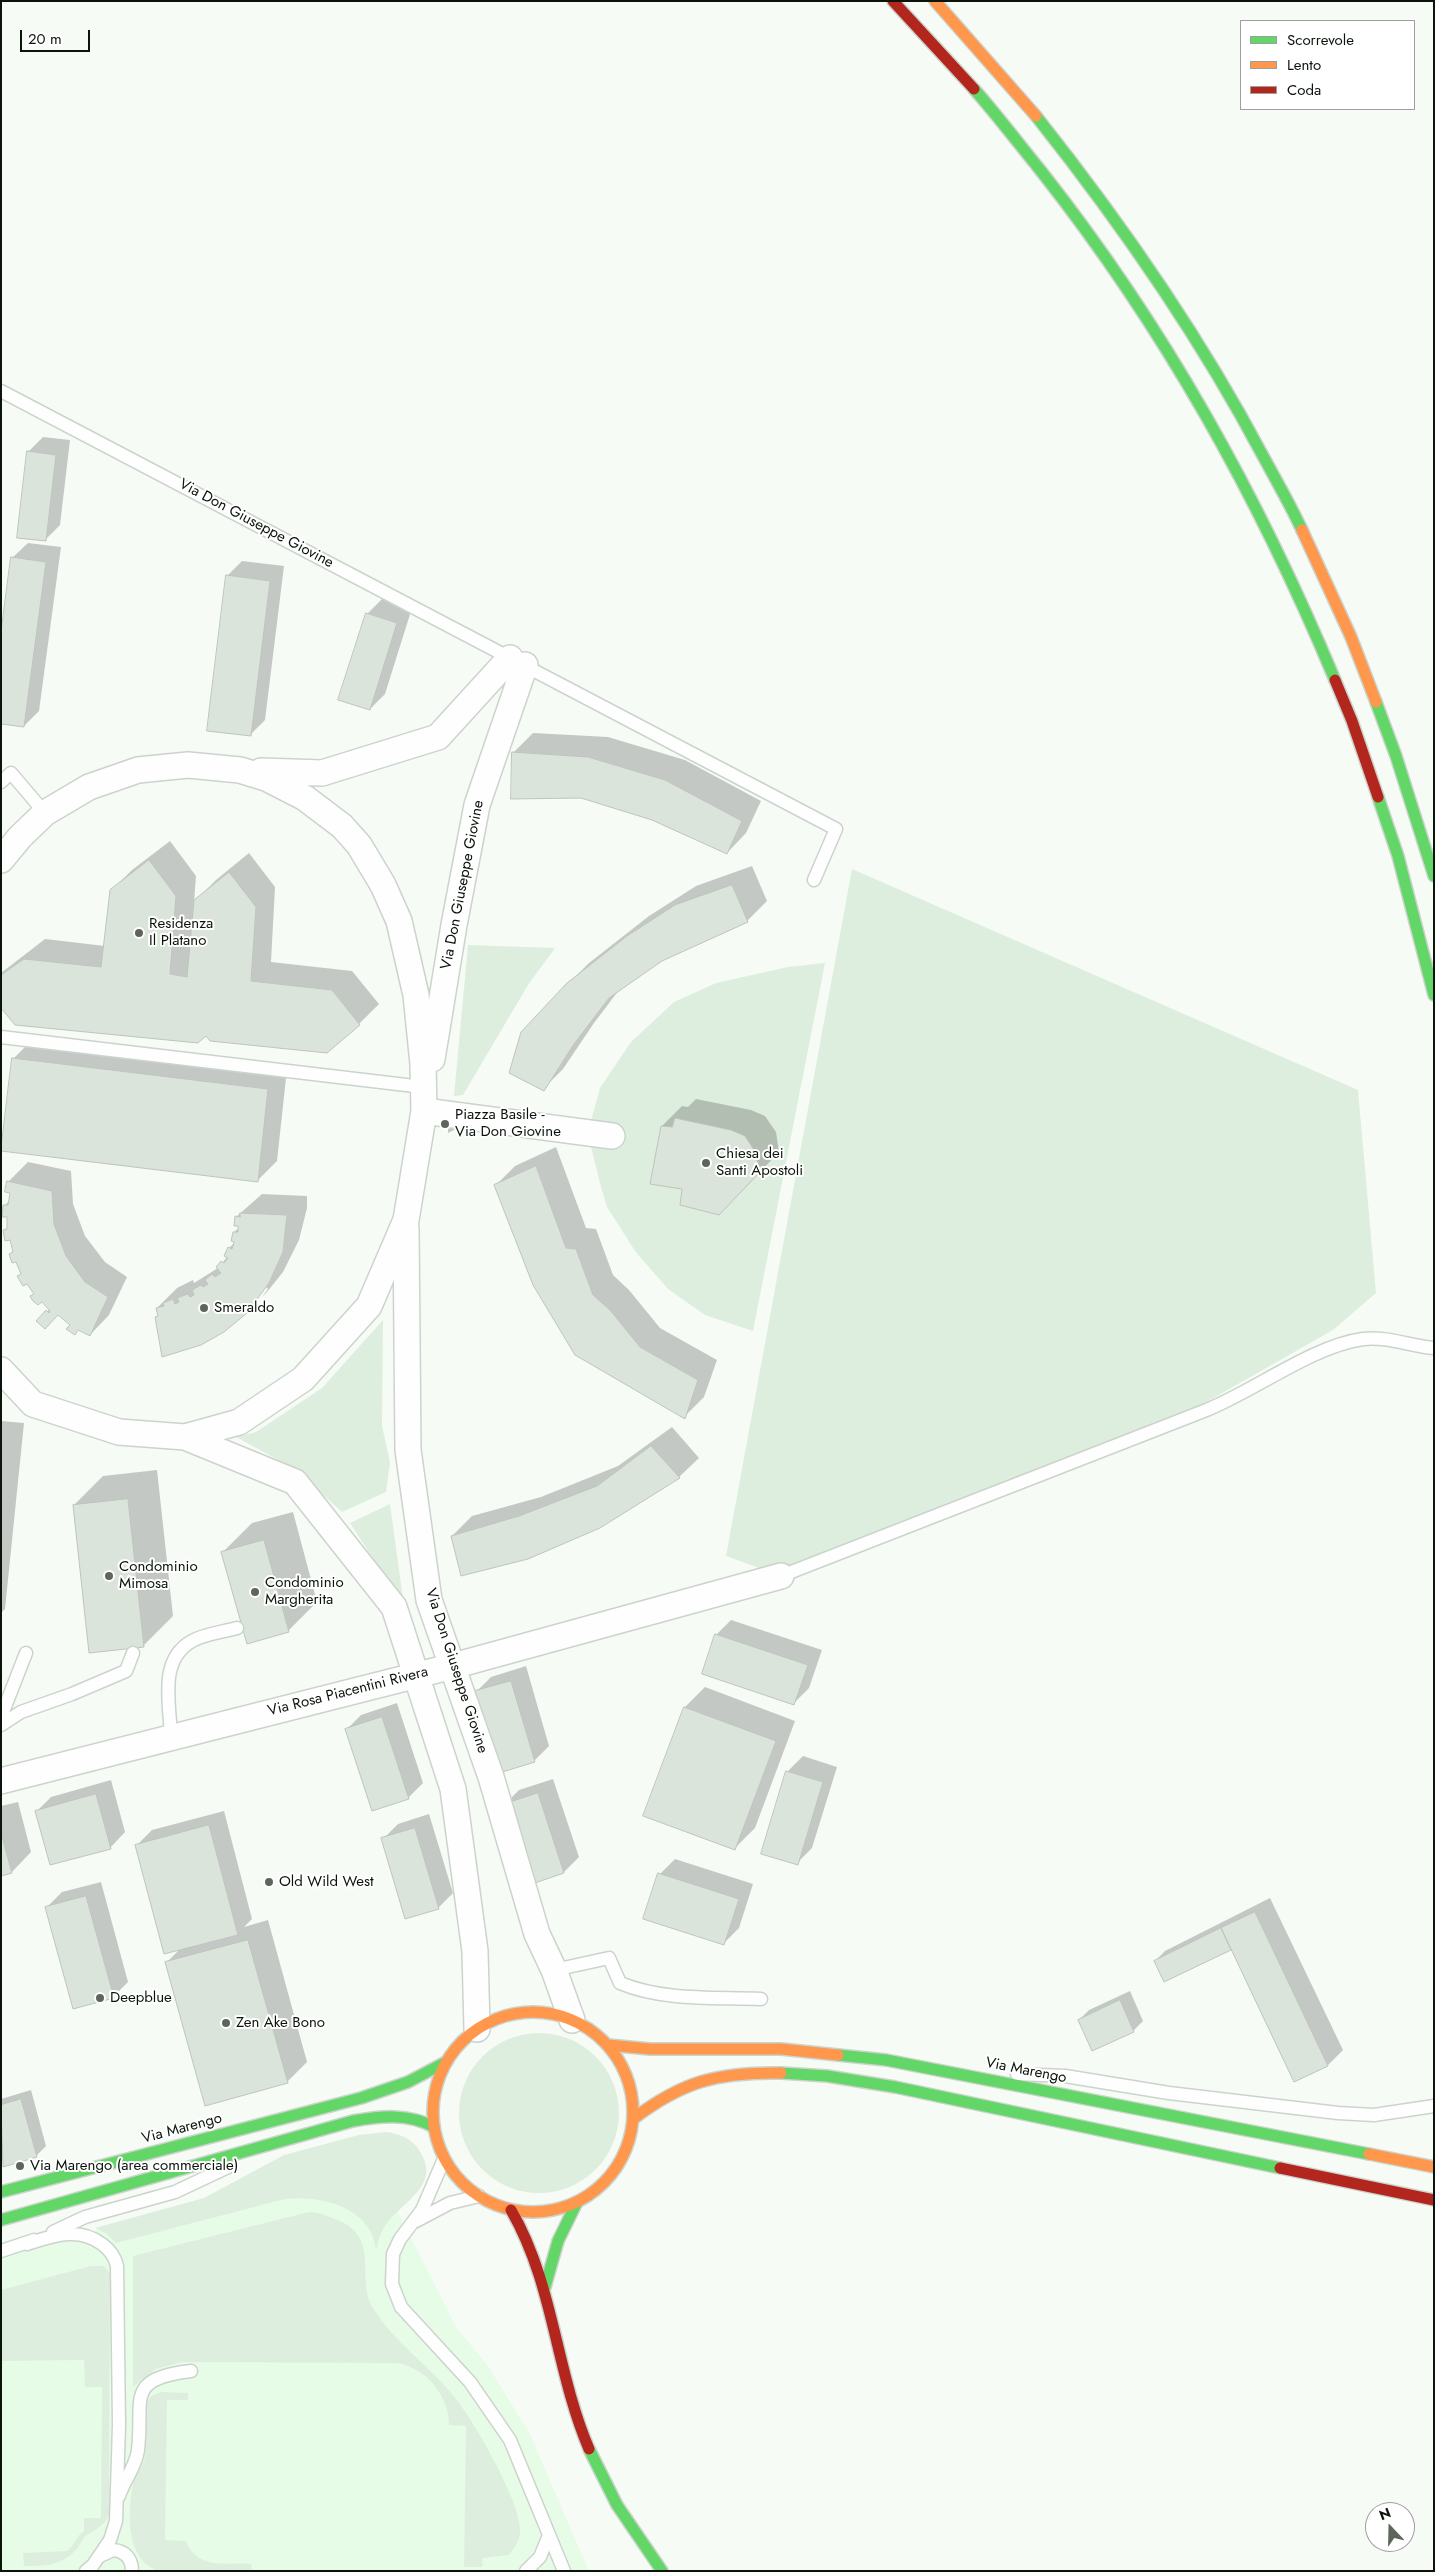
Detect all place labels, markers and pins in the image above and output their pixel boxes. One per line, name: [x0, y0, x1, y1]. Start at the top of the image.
place label: Residenza Il Platano: [149, 915, 213, 950]
marker: Residenza Il Platano: [133, 927, 145, 939]
place label: Piazza Basile - Via Don Giovine: [455, 1106, 561, 1141]
marker: Piazza Basile - Via Don Giovine: [439, 1118, 451, 1130]
place label: Chiesa dei Santi Apostoli: [716, 1145, 803, 1180]
marker: Chiesa dei Santi Apostoli: [700, 1157, 712, 1169]
place label: Smeraldo: [214, 1299, 274, 1317]
marker: Smeraldo: [198, 1302, 210, 1314]
place label: Condominio Mimosa: [119, 1558, 198, 1593]
marker: Condominio Mimosa: [103, 1570, 115, 1582]
place label: Condominio Margherita: [265, 1574, 344, 1609]
marker: Condominio Margherita: [249, 1586, 261, 1598]
place label: Old Wild West: [279, 1873, 374, 1891]
marker: Old Wild West: [263, 1876, 275, 1888]
place label: Deepblue: [110, 1989, 172, 2007]
marker: Deepblue: [94, 1992, 106, 2004]
place label: Zen Ake Bono: [236, 2014, 325, 2032]
marker: Zen Ake Bono: [220, 2017, 232, 2029]
place label: Via Marengo (area commerciale): [30, 2157, 238, 2175]
marker: Via Marengo (area commerciale): [14, 2160, 26, 2172]

